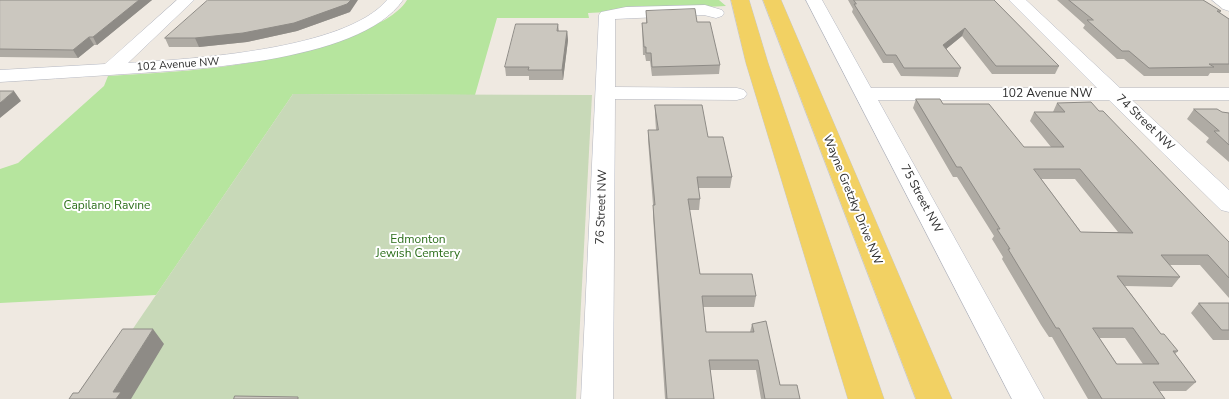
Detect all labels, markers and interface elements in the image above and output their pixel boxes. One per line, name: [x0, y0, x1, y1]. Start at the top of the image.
street label: 102 Avenue NW: [136, 56, 220, 74]
street label: 102 Avenue NW: [1002, 87, 1092, 101]
street label: 74 Street NW: [1113, 92, 1177, 154]
street label: Wayne Gretzky Drive NW: [819, 133, 885, 267]
street label: 75 Street NW: [897, 162, 945, 236]
street label: 76 Street NW: [593, 169, 611, 245]
park label: Capilano Ravine: [64, 199, 150, 213]
park label: Edmonton Jewish Cemtery: [376, 233, 460, 261]

